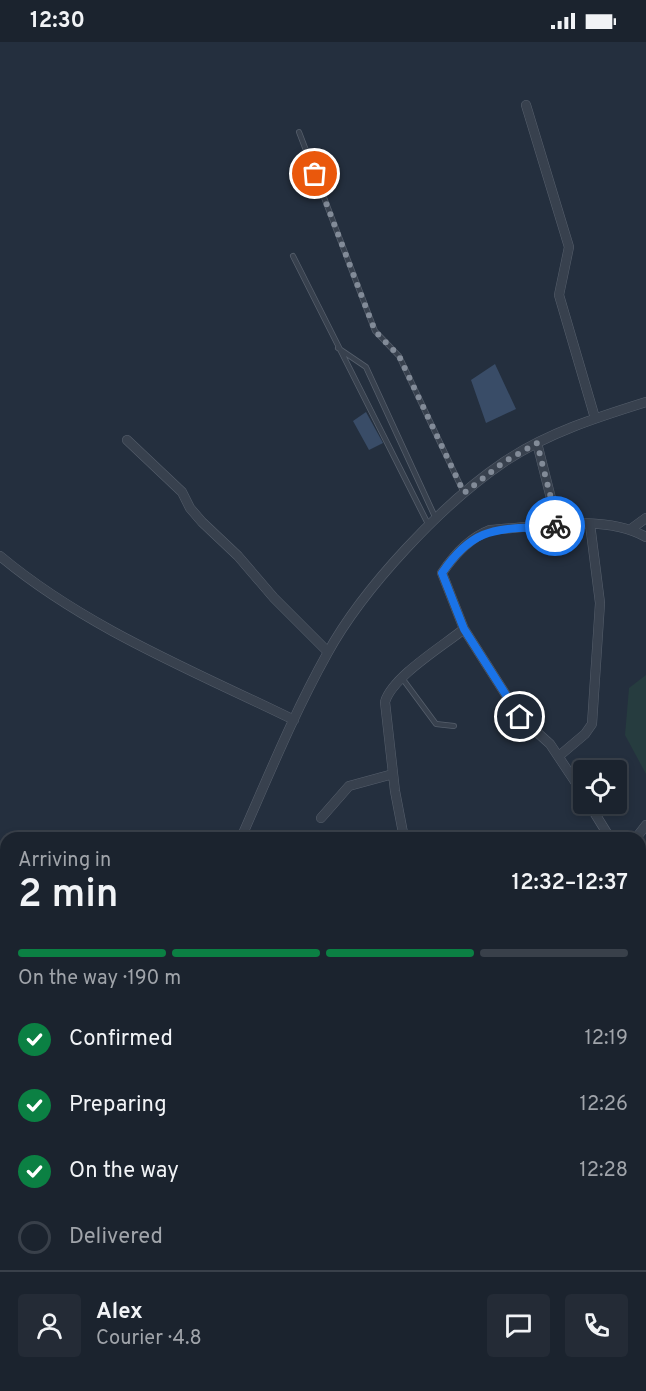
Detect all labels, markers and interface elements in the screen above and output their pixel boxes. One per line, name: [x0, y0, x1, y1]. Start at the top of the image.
text: 12:30: [30, 8, 85, 35]
pin: [289, 148, 340, 199]
icon: bag: [298, 157, 331, 190]
courier: [525, 496, 585, 556]
icon: bike: [539, 510, 572, 543]
pin: [494, 691, 545, 742]
icon: home: [503, 700, 536, 733]
map controls: [573, 760, 627, 814]
button: locate: [573, 760, 627, 814]
text: Arriving in: [18, 848, 111, 874]
text: 12:32–12:37: [512, 870, 628, 897]
text: 2 min: [18, 872, 119, 921]
text: On the way · 190 m: [18, 966, 181, 992]
icon: check: [18, 1023, 51, 1056]
text: Confirmed: [69, 1026, 173, 1053]
text: 12:19: [584, 1026, 628, 1052]
icon: check: [18, 1089, 51, 1122]
text: Preparing: [69, 1092, 167, 1119]
text: 12:26: [580, 1092, 628, 1118]
icon: check: [18, 1155, 51, 1188]
text: On the way: [69, 1158, 179, 1185]
text: 12:28: [579, 1158, 628, 1184]
text: Delivered: [69, 1224, 163, 1251]
button: person: [18, 1294, 81, 1357]
button: chat: [487, 1294, 550, 1357]
button: phone: [565, 1294, 628, 1357]
text: Alex: [96, 1299, 143, 1326]
text: Courier · 4.8: [96, 1326, 202, 1352]

